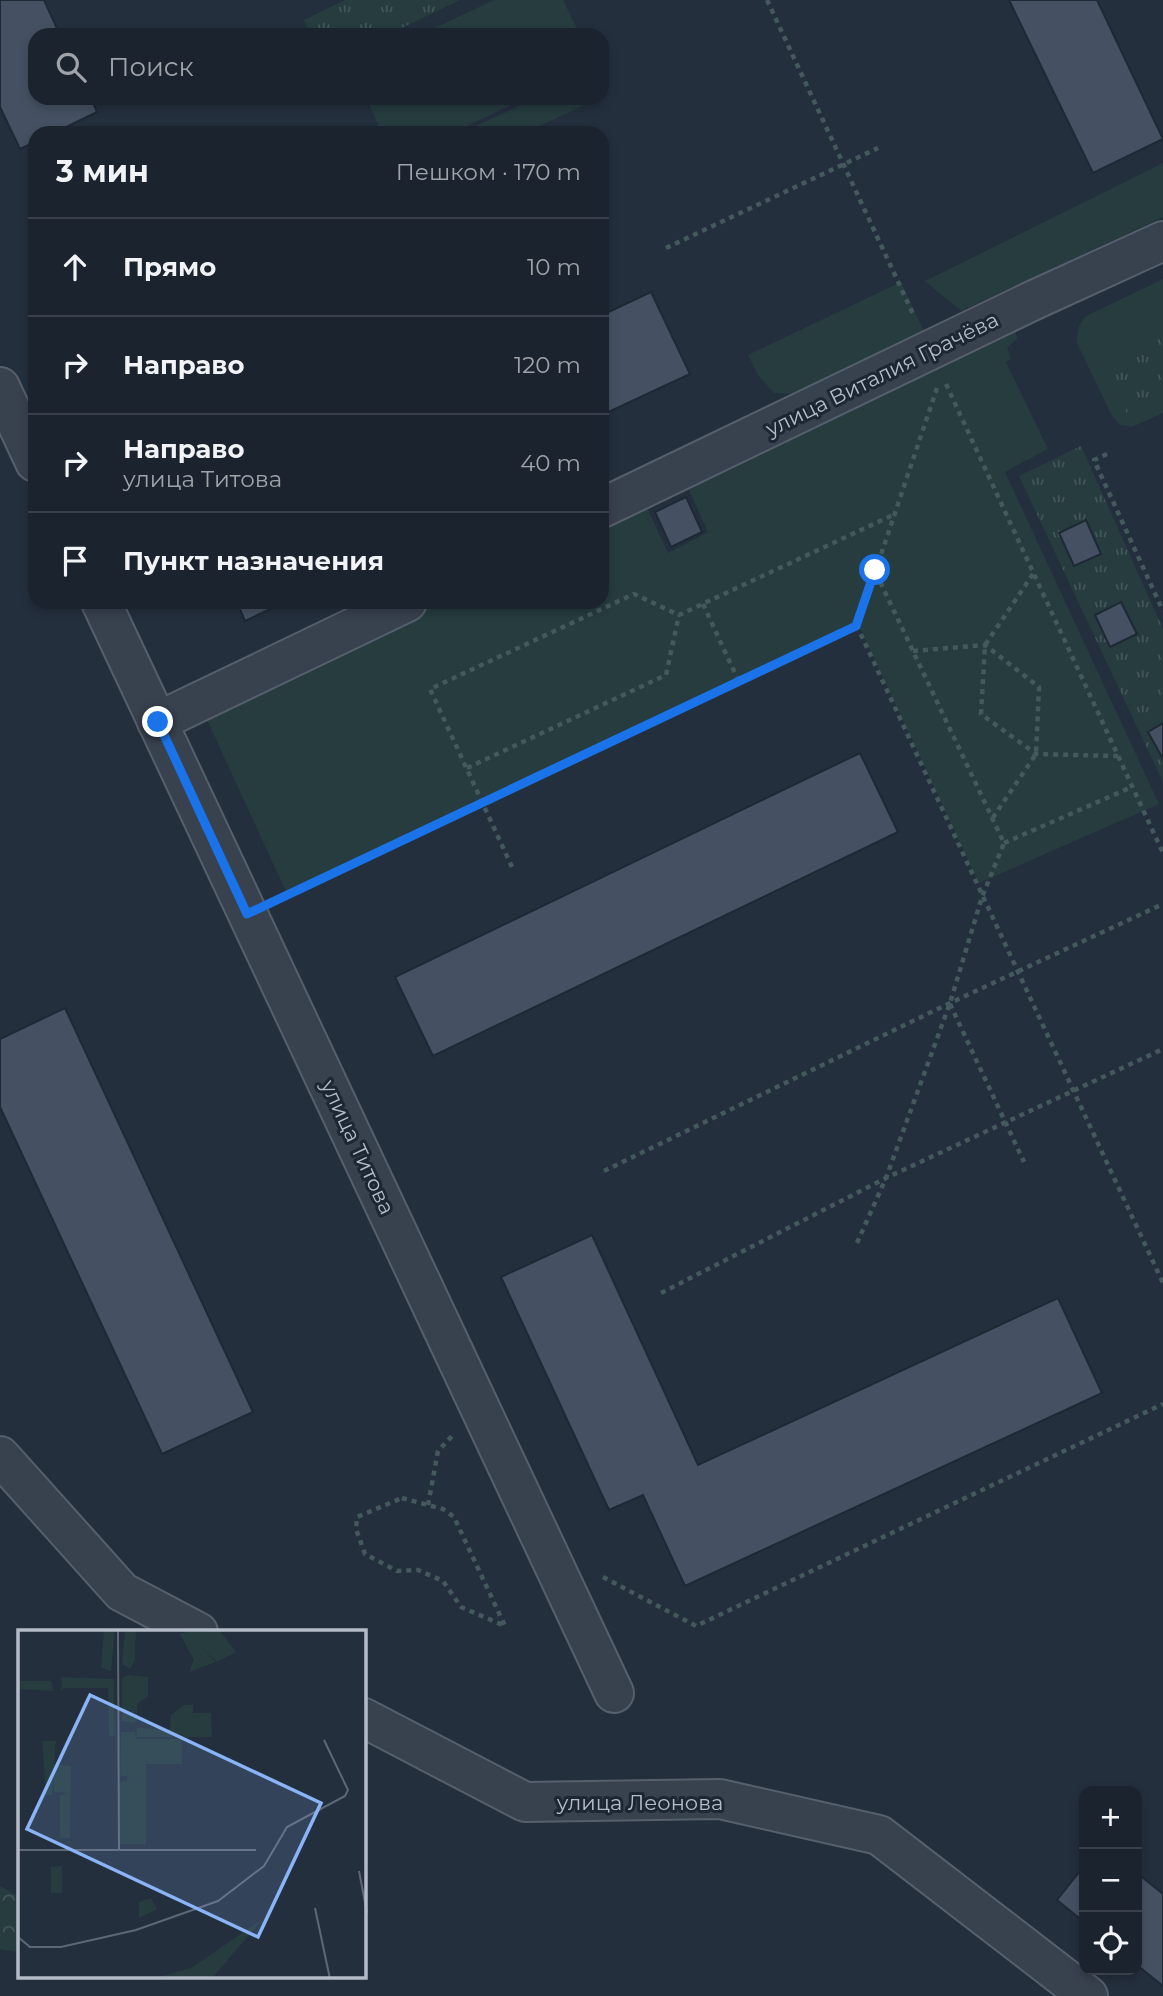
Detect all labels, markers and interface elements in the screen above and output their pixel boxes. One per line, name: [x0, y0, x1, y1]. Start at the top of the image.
search box: [28, 28, 609, 105]
icon: search: [52, 48, 90, 86]
text: Поиск: [108, 51, 194, 83]
text: 3 мин: [56, 153, 149, 190]
text: Пешком · 170 m: [396, 158, 581, 186]
icon: ahead: [56, 248, 94, 286]
text: Прямо: [123, 251, 216, 283]
text: 10 m: [527, 253, 581, 281]
street label: улица Виталия Грачёва: [761, 307, 1003, 442]
icon: right: [56, 346, 94, 384]
text: Направо: [123, 349, 244, 381]
text: 120 m: [514, 351, 581, 379]
text: Направо: [123, 433, 244, 465]
icon: right: [56, 444, 94, 482]
text: 40 m: [520, 449, 581, 477]
text: улица Титова: [123, 465, 282, 493]
icon: arrive: [56, 542, 94, 580]
text: Пункт назначения: [123, 545, 384, 577]
route start: [859, 554, 890, 585]
route end: [142, 706, 173, 737]
street label: улица Титова: [316, 1075, 400, 1218]
inset map: [18, 1630, 366, 1979]
map controls: [1079, 1786, 1142, 1975]
button: +: [1079, 1786, 1142, 1849]
street label: улица Леонова: [556, 1790, 723, 1815]
button: −: [1079, 1849, 1142, 1912]
button: locate: [1079, 1912, 1142, 1975]

